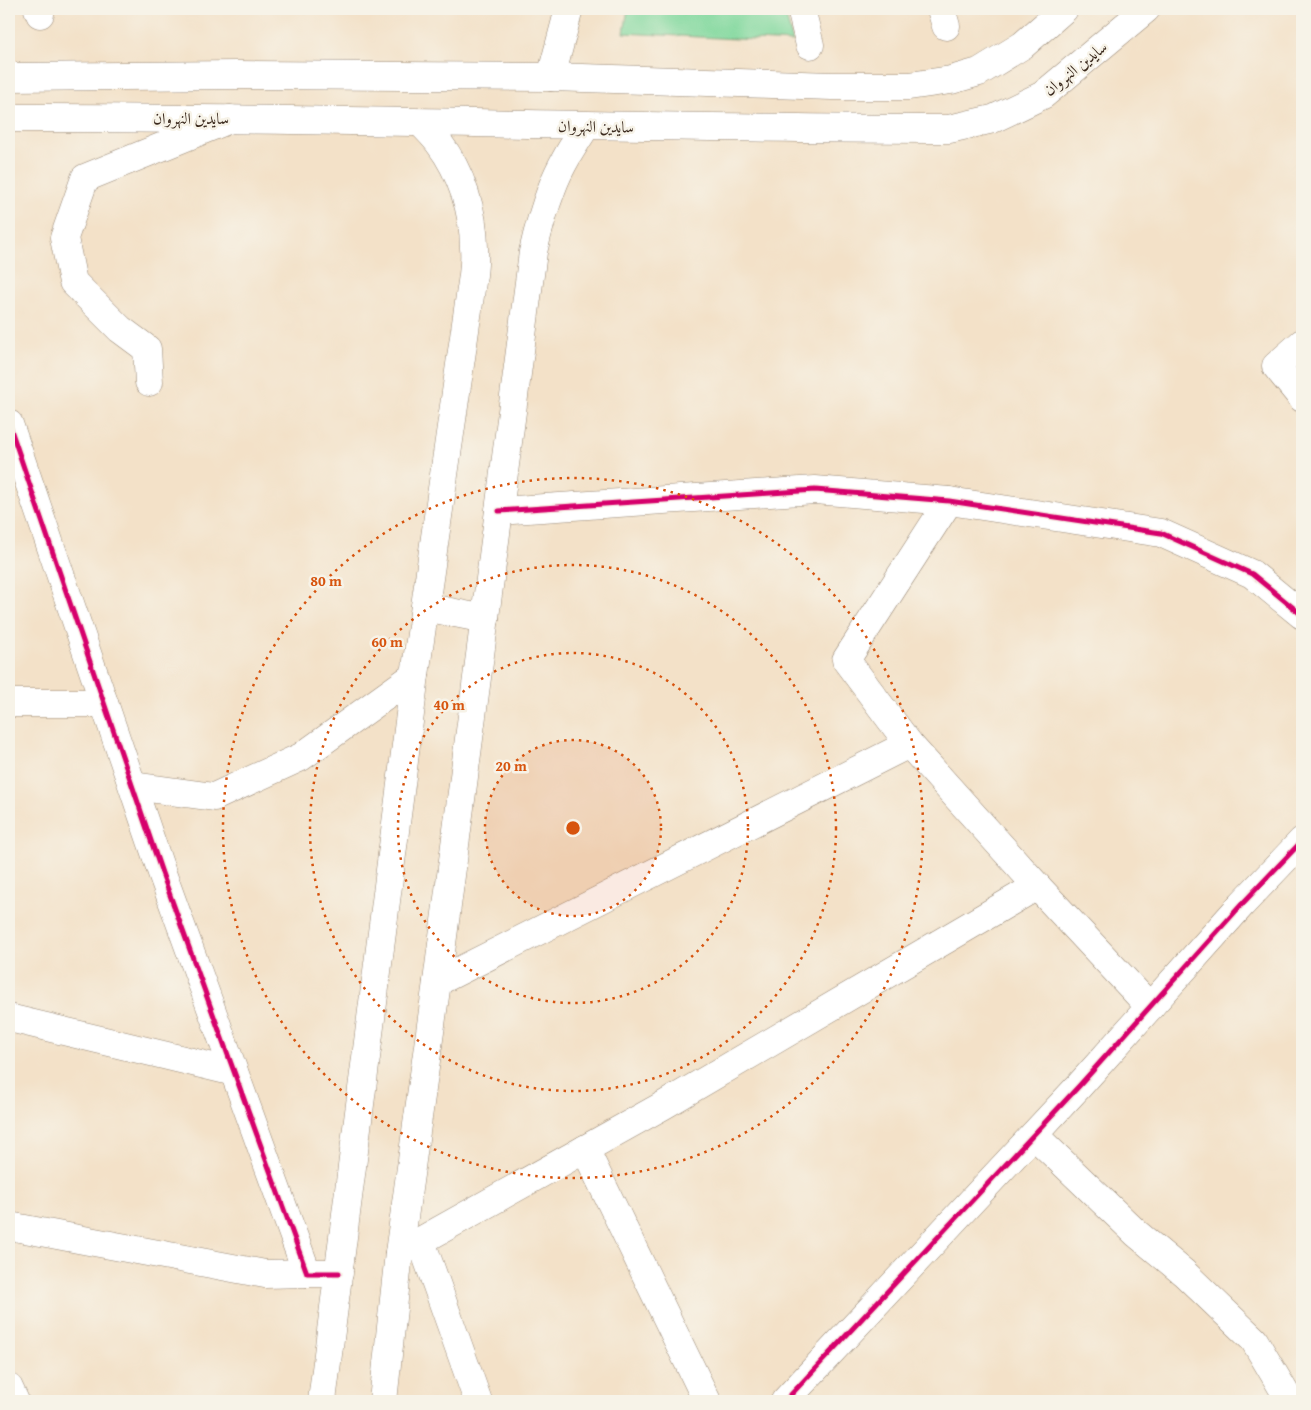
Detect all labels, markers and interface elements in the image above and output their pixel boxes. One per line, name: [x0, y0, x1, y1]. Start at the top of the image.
street label: سايدين النهروان: [1038, 35, 1112, 101]
street label: سايدين النهروان: [153, 106, 229, 130]
street label: سايدين النهروان: [558, 113, 634, 139]
text: 80 m: [310, 570, 342, 591]
text: 60 m: [371, 631, 403, 652]
text: 40 m: [433, 694, 465, 715]
text: 20 m: [495, 755, 527, 776]
centre of rings: [564, 819, 582, 837]

